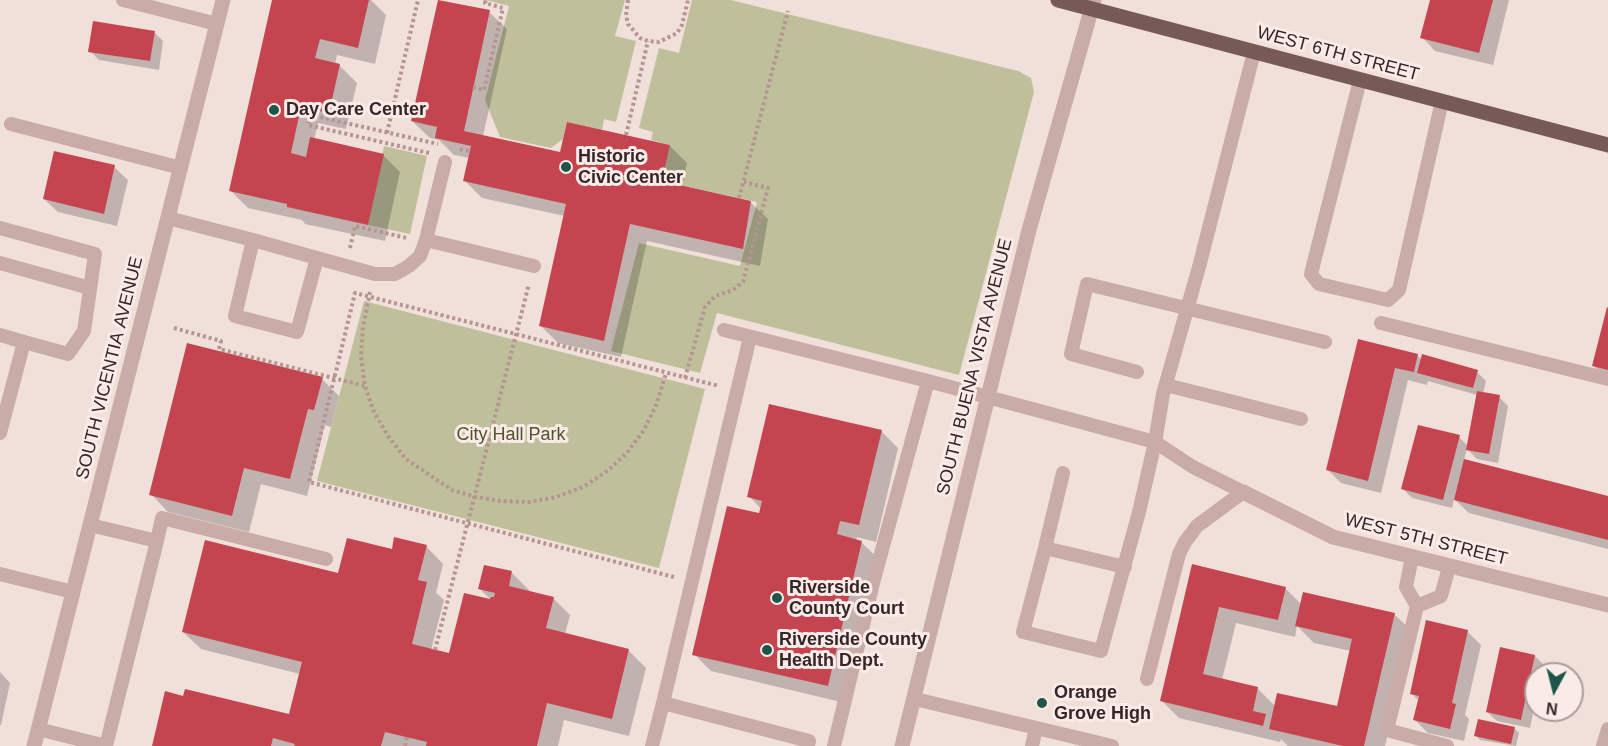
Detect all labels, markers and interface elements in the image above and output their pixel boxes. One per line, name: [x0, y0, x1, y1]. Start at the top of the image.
street label: WEST 6TH STREET: [1255, 22, 1421, 86]
place label: Day Care Center: [286, 99, 426, 121]
marker: Day Care Center: [267, 103, 281, 117]
place label: Historic Civic Center: [578, 146, 683, 188]
marker: Historic Civic Center: [559, 160, 573, 174]
street label: SOUTH BUENA VISTA AVENUE: [933, 237, 1017, 497]
street label: SOUTH VICENTIA AVENUE: [72, 254, 148, 482]
park label: City Hall Park: [456, 424, 566, 446]
street label: WEST 5TH STREET: [1342, 509, 1510, 571]
place label: Riverside County Court: [789, 577, 904, 620]
marker: Riverside County Court: [770, 591, 784, 605]
place label: Riverside County Health Dept.: [779, 629, 927, 672]
marker: Riverside County Health Dept.: [760, 643, 774, 657]
north arrow: [1524, 662, 1584, 722]
place label: Orange Grove High: [1054, 682, 1151, 724]
marker: Orange Grove High: [1035, 696, 1049, 710]
text: N: [1545, 699, 1559, 718]

